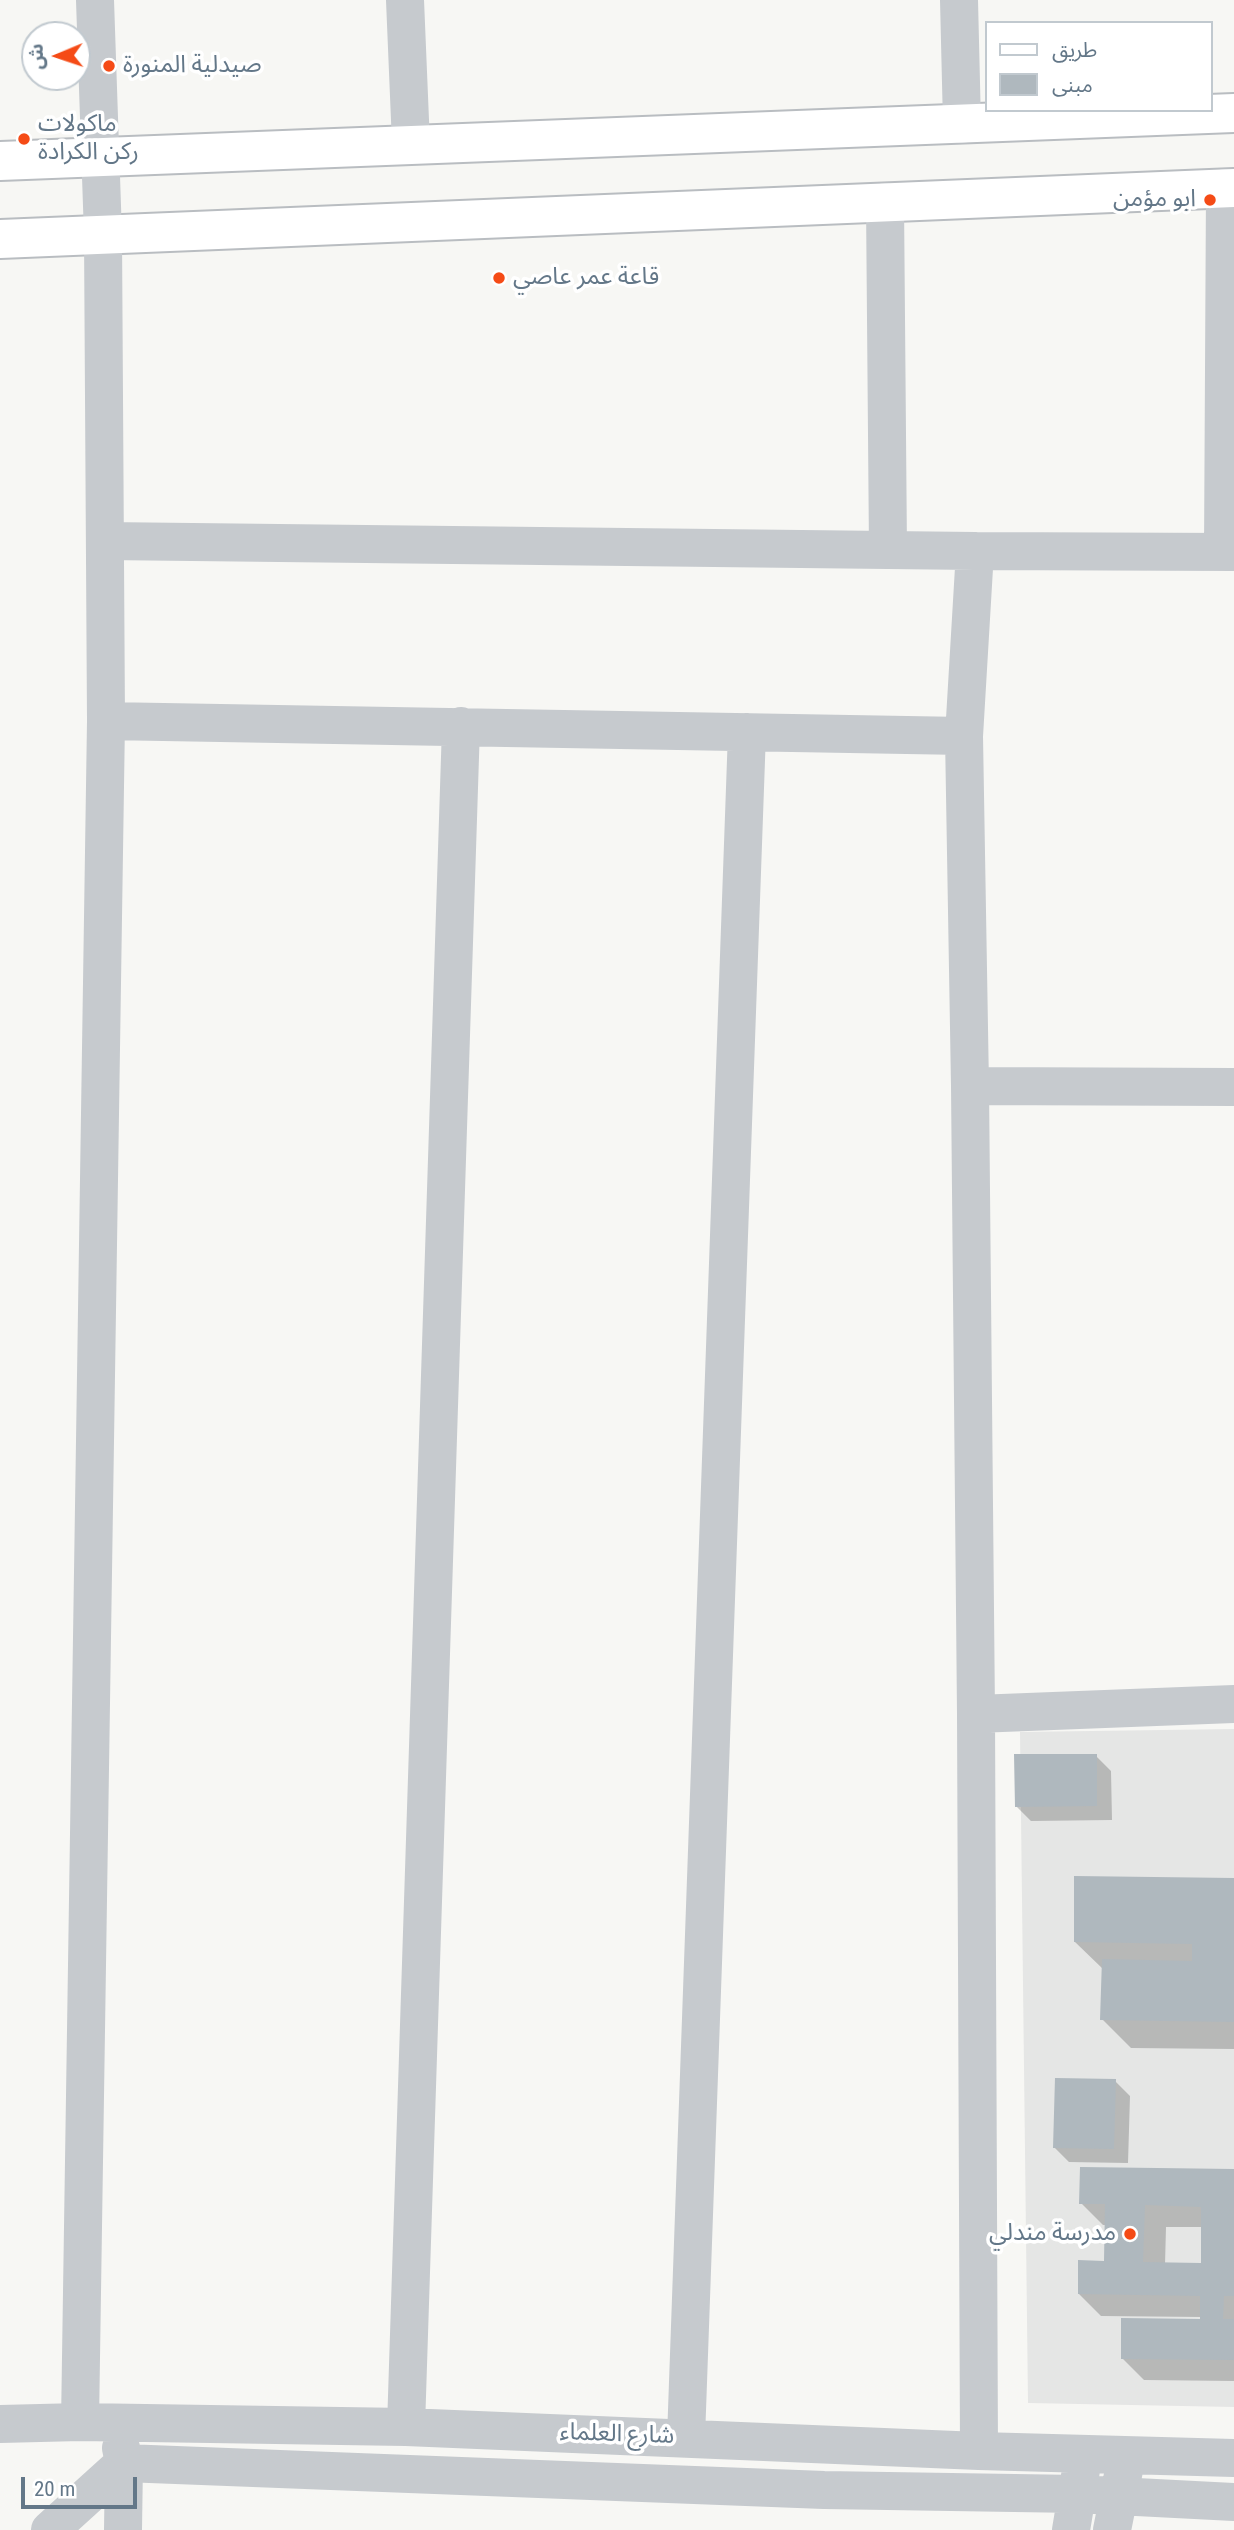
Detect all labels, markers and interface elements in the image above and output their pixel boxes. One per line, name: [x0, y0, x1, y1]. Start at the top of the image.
north arrow: [21, 21, 91, 91]
legend: [986, 21, 1213, 112]
text: طريق: [1052, 38, 1097, 62]
text: ش: [25, 43, 48, 70]
place label: صيدلية المنورة: [123, 52, 262, 80]
marker: صيدلية المنورة: [101, 58, 117, 74]
text: مبنى: [1052, 73, 1093, 97]
place label: ماكولات ركن الكرادة: [38, 111, 139, 167]
marker: ماكولات ركن الكرادة: [16, 131, 32, 147]
place label: ابو مؤمن: [1113, 186, 1196, 214]
marker: ابو مؤمن: [1202, 192, 1218, 208]
place label: قاعة عمر عاصي: [513, 264, 659, 292]
marker: قاعة عمر عاصي: [491, 270, 507, 286]
place label: مدرسة مندلي: [989, 2220, 1116, 2248]
marker: مدرسة مندلي: [1122, 2226, 1138, 2242]
street label: شارع العلماء: [559, 2419, 675, 2451]
scale bar: [24, 2464, 140, 2508]
text: 20 m: [34, 2477, 75, 2501]

